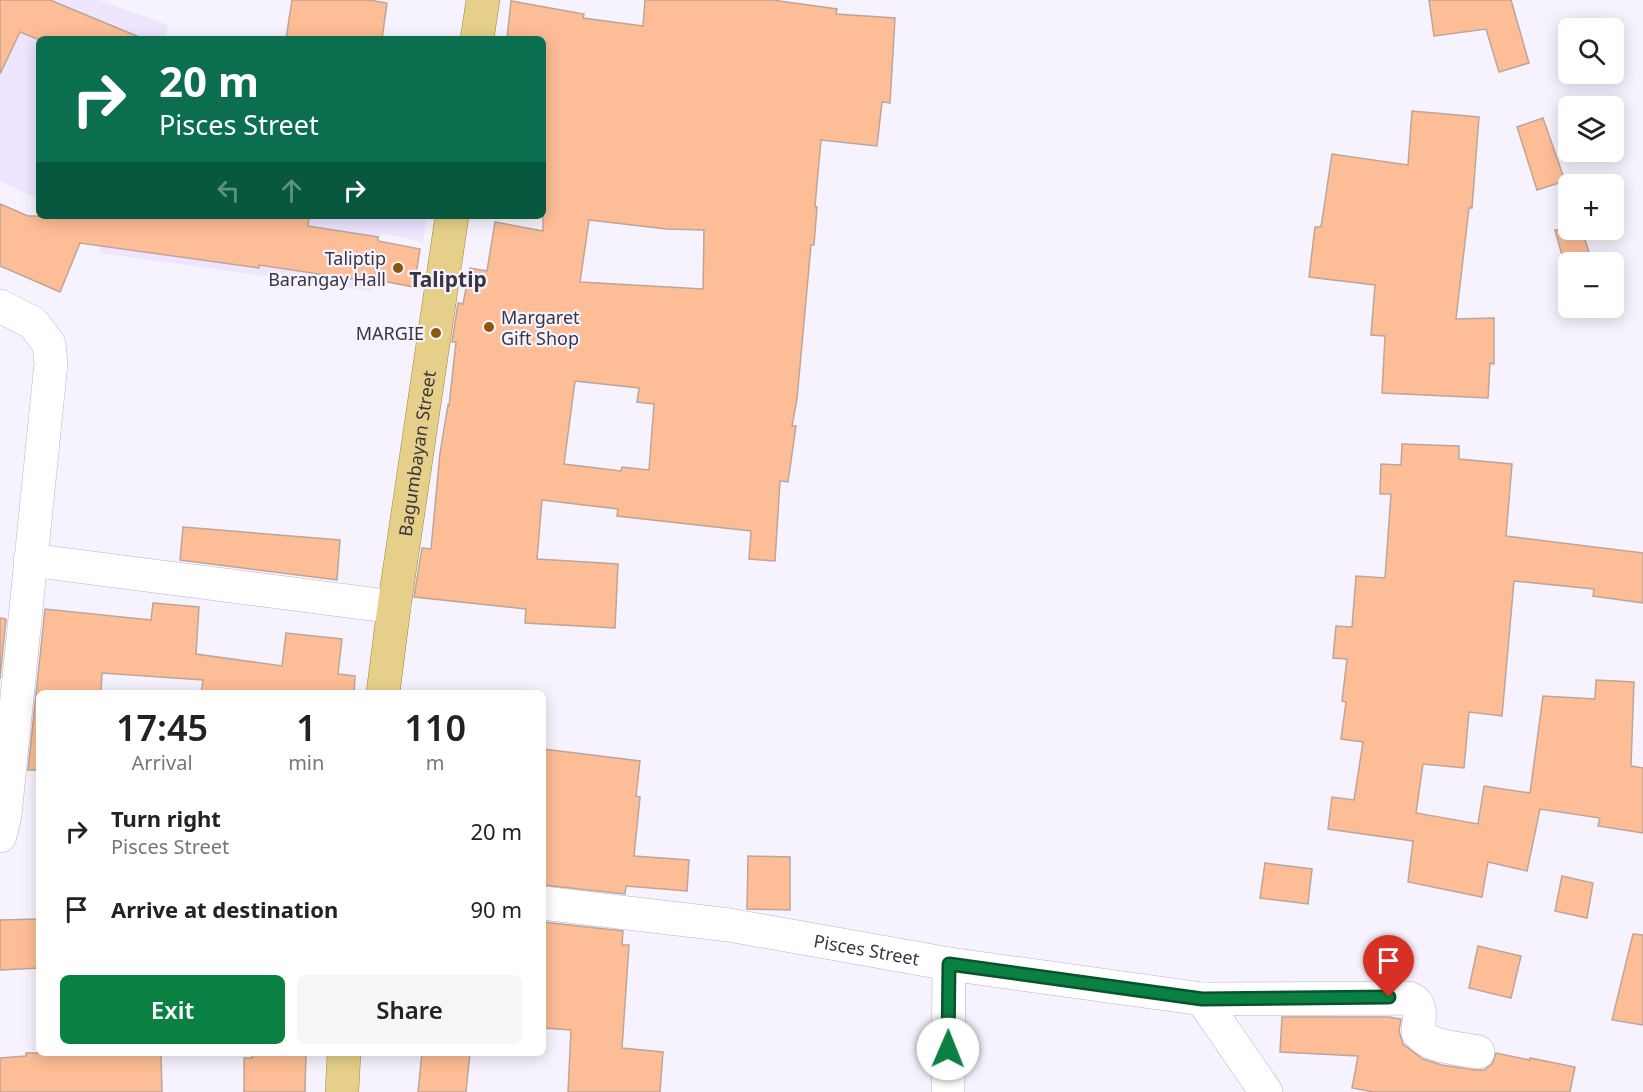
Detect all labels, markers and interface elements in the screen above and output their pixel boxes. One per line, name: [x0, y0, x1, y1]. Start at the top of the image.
map controls: [1558, 18, 1624, 318]
button: search: [1558, 18, 1624, 84]
text: 20 m: [159, 52, 259, 109]
icon: right: [60, 60, 138, 138]
button: layers: [1558, 96, 1624, 162]
text: Pisces Street: [159, 106, 319, 143]
icon: left: [212, 174, 245, 207]
icon: ahead: [275, 174, 308, 207]
icon: right: [338, 174, 371, 207]
button: +: [1558, 174, 1624, 240]
place label: Taliptip Barangay Hall: [268, 246, 386, 291]
button: −: [1558, 252, 1624, 318]
marker: Taliptip Barangay Hall: [391, 261, 405, 275]
district label: Taliptip: [409, 265, 487, 293]
place label: Margaret Gift Shop: [501, 305, 580, 350]
marker: Margaret Gift Shop: [482, 320, 496, 334]
place label: MARGIE: [356, 321, 424, 345]
marker: MARGIE: [429, 326, 443, 340]
street label: Bagumbayan Street: [393, 368, 441, 538]
text: 17:45: [116, 703, 208, 752]
text: 1: [296, 703, 317, 752]
text: 110: [404, 703, 466, 752]
text: Arrival: [132, 749, 193, 776]
text: min: [288, 749, 324, 776]
text: m: [426, 749, 445, 776]
text: Turn right: [111, 803, 221, 833]
icon: right: [60, 815, 93, 848]
text: 20 m: [471, 816, 522, 846]
text: Pisces Street: [111, 833, 229, 860]
icon: arrive: [60, 893, 93, 926]
text: Arrive at destination: [111, 894, 338, 924]
text: 90 m: [471, 894, 522, 924]
street label: Pisces Street: [812, 928, 922, 971]
pin: [1363, 935, 1414, 997]
icon: arrive: [1372, 944, 1405, 977]
button: Exit: [60, 975, 285, 1044]
button: Share: [297, 975, 522, 1044]
position arrow: [916, 1017, 980, 1081]

